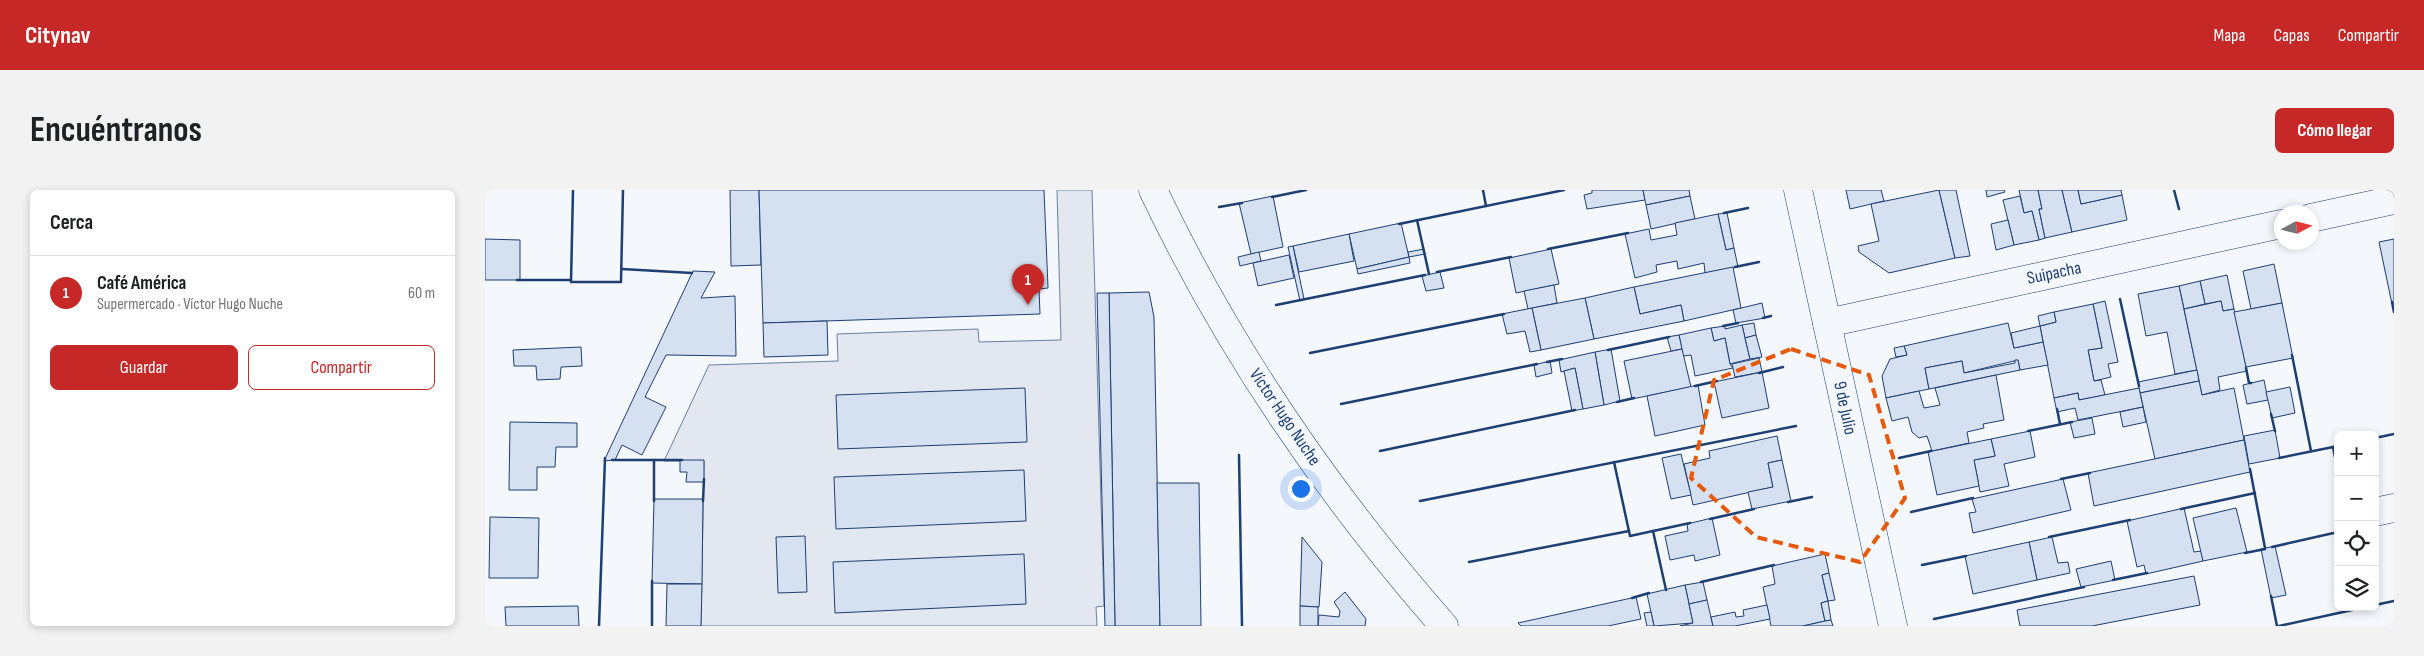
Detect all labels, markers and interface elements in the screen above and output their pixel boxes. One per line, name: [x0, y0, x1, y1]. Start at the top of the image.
text: Citynav: [25, 21, 91, 50]
text: Mapa: [2213, 25, 2245, 46]
text: Capas: [2273, 25, 2310, 46]
text: Compartir: [2338, 25, 2399, 46]
button: Cómo llegar: [2275, 108, 2394, 153]
text: Encuéntranos: [30, 109, 202, 152]
north arrow: [2274, 205, 2319, 250]
text: Cerca: [50, 210, 93, 235]
street label: Suipacha: [2025, 257, 2083, 289]
pin: 1: [1012, 264, 1044, 305]
text: Café América: [97, 272, 186, 295]
text: 1: [63, 284, 69, 303]
text: 60 m: [408, 284, 435, 303]
text: Supermercado · Víctor Hugo Nuche: [97, 295, 283, 314]
button: Guardar: [50, 345, 238, 390]
button: Compartir: [248, 345, 435, 390]
street label: Víctor Hugo Nuche: [1245, 365, 1325, 469]
street label: 9 de Julio: [1829, 379, 1861, 437]
map controls: [2334, 431, 2379, 611]
button: +: [2334, 431, 2379, 476]
your location: [1288, 476, 1314, 502]
button: −: [2334, 476, 2379, 521]
button: locate: [2334, 521, 2379, 566]
button: layers: [2334, 566, 2379, 611]

